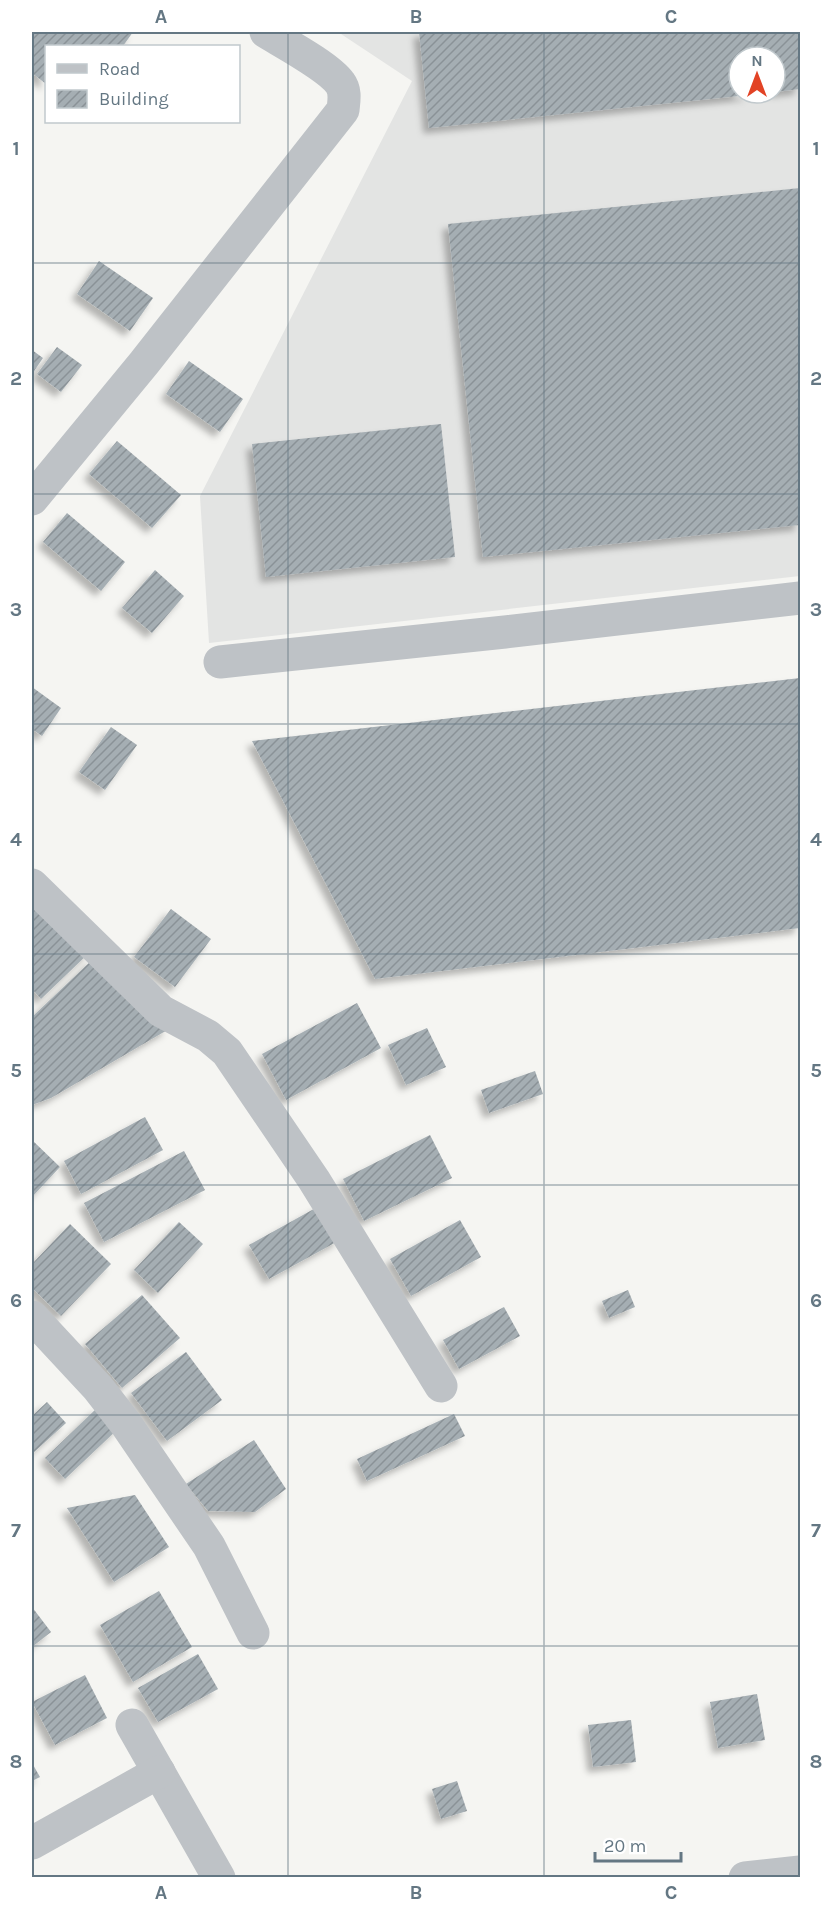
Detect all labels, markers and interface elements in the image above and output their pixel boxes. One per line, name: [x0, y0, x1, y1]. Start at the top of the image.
text: A: [155, 5, 168, 28]
text: B: [410, 5, 422, 28]
text: C: [665, 5, 677, 28]
legend: [45, 45, 240, 123]
north arrow: [727, 45, 787, 105]
text: N: [751, 51, 763, 70]
text: Road: [99, 58, 140, 80]
text: Building: [99, 88, 169, 110]
text: 1: [12, 137, 20, 160]
text: 1: [812, 137, 820, 160]
text: 2: [10, 367, 22, 390]
text: 2: [810, 367, 822, 390]
text: 3: [10, 598, 22, 621]
text: 3: [810, 598, 822, 621]
text: 4: [10, 828, 22, 851]
text: 4: [810, 828, 822, 851]
text: 5: [10, 1059, 22, 1082]
text: 5: [810, 1059, 822, 1082]
text: 6: [10, 1289, 22, 1312]
text: 6: [810, 1289, 822, 1312]
text: 7: [11, 1519, 21, 1542]
text: 7: [811, 1519, 821, 1542]
text: 8: [10, 1750, 22, 1773]
text: 8: [810, 1750, 822, 1773]
scale bar: [595, 1825, 680, 1863]
text: 20 m: [604, 1835, 646, 1857]
text: A: [155, 1881, 168, 1904]
text: B: [410, 1881, 422, 1904]
text: C: [665, 1881, 677, 1904]

